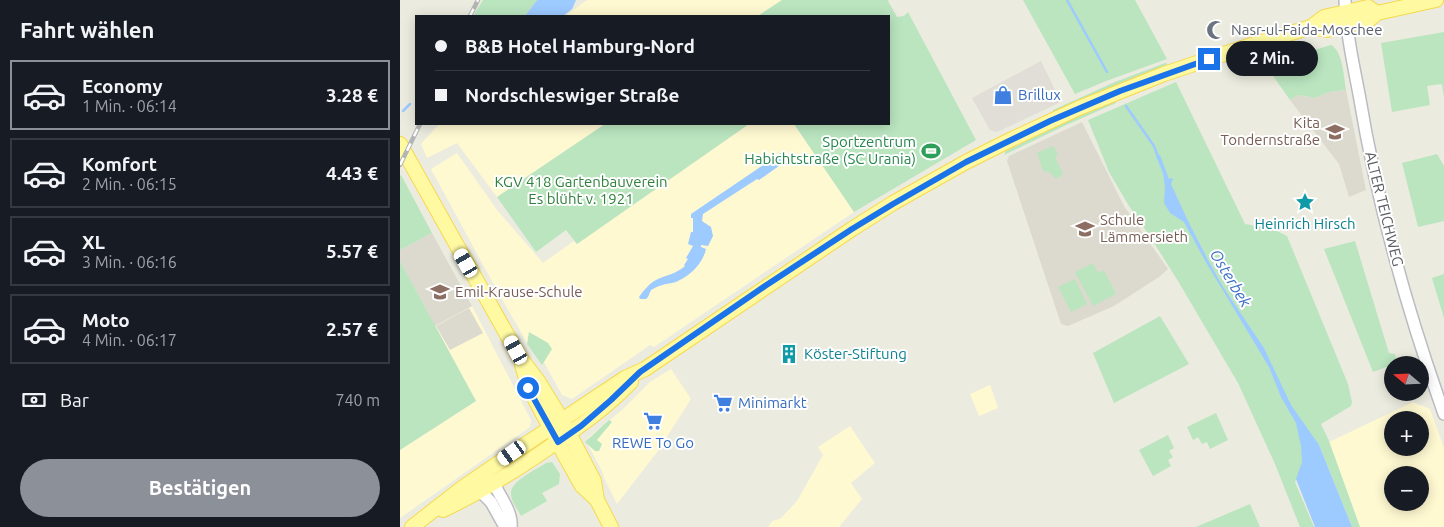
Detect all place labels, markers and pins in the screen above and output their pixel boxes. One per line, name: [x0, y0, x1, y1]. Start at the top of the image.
mosque icon: Nasr-ul-Faida-Moschee: [1205, 19, 1227, 41]
place label: Nasr-ul-Faida-Moschee: [1231, 21, 1382, 38]
shop icon: Brillux: [992, 84, 1014, 106]
place label: Brillux: [1018, 86, 1061, 103]
place label: Kita Tondernstraße: [1221, 114, 1320, 148]
school or university icon: Kita Tondernstraße: [1324, 121, 1346, 143]
place label: Sportzentrum Habichtstraße (SC Urania): [744, 133, 916, 167]
sports icon: Sportzentrum Habichtstraße (SC Urania): [920, 140, 942, 162]
place icon: Heinrich Hirsch: [1294, 191, 1316, 213]
place label: Schule Lämmersieth: [1100, 211, 1188, 245]
place label: Heinrich Hirsch: [1254, 215, 1356, 232]
school or university icon: Schule Lämmersieth: [1074, 218, 1096, 240]
school or university icon: Emil-Krause-Schule: [429, 281, 451, 303]
place label: Emil-Krause-Schule: [455, 283, 583, 300]
building icon: Köster-Stiftung: [778, 343, 800, 365]
place label: Köster-Stiftung: [804, 345, 907, 362]
supermarket icon: Minimarkt: [712, 392, 734, 414]
place label: Minimarkt: [738, 394, 807, 411]
supermarket icon: REWE To Go: [642, 410, 664, 432]
place label: REWE To Go: [612, 434, 694, 451]

